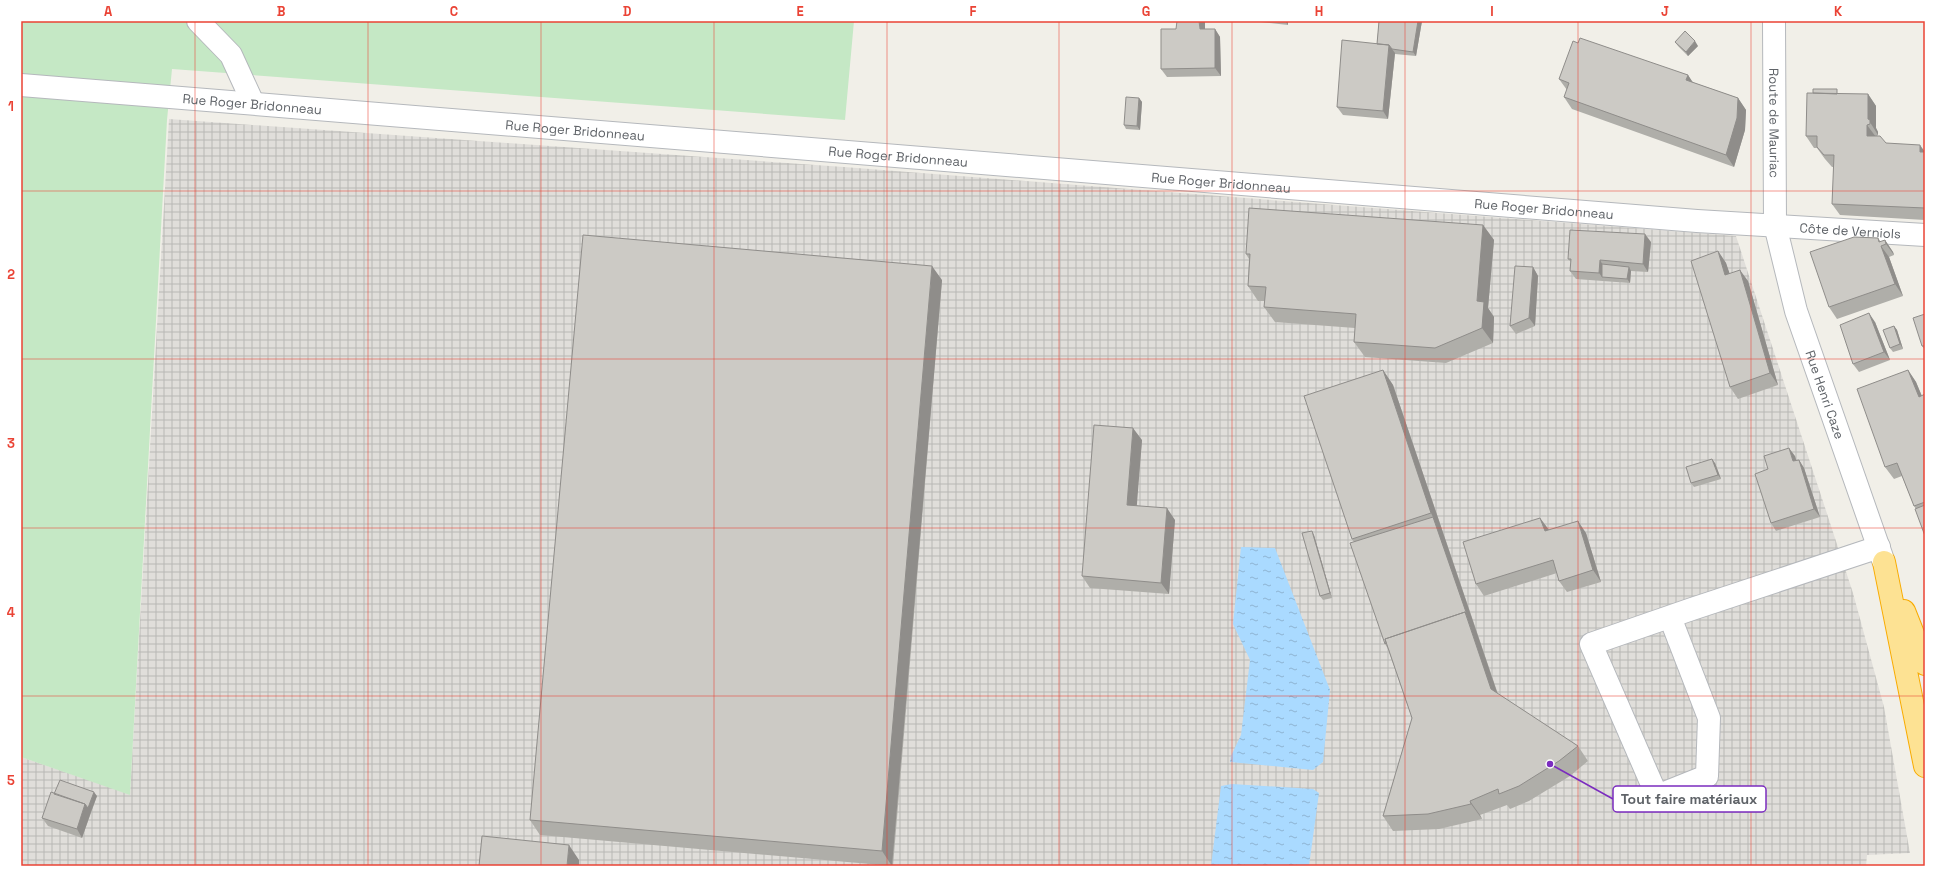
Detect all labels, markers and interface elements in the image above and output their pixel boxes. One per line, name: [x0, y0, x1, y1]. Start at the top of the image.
text: A: [104, 3, 113, 20]
text: B: [277, 3, 286, 20]
text: C: [450, 3, 458, 20]
text: D: [623, 3, 632, 20]
text: E: [796, 3, 804, 20]
text: F: [970, 3, 977, 20]
text: G: [1142, 3, 1150, 20]
text: H: [1315, 3, 1323, 20]
text: I: [1490, 3, 1494, 20]
text: J: [1661, 3, 1669, 20]
text: K: [1834, 3, 1843, 20]
street label: Route de Mauriac: [1766, 68, 1783, 178]
street label: Rue Roger Bridonneau: [182, 90, 323, 118]
text: 1: [8, 98, 14, 115]
street label: Rue Roger Bridonneau: [505, 116, 646, 144]
street label: Rue Roger Bridonneau: [828, 142, 968, 170]
street label: Rue Roger Bridonneau: [1151, 168, 1291, 197]
street label: Rue Roger Bridonneau: [1474, 194, 1614, 223]
street label: Côte de Verniols: [1799, 219, 1902, 242]
text: 2: [7, 266, 15, 283]
street label: Rue Henri Caze: [1802, 348, 1849, 441]
text: 3: [7, 435, 15, 452]
text: 4: [7, 604, 15, 621]
text: 5: [7, 772, 15, 789]
callout: Tout faire matériaux: [1613, 786, 1766, 812]
text: Tout faire matériaux: [1621, 790, 1757, 808]

